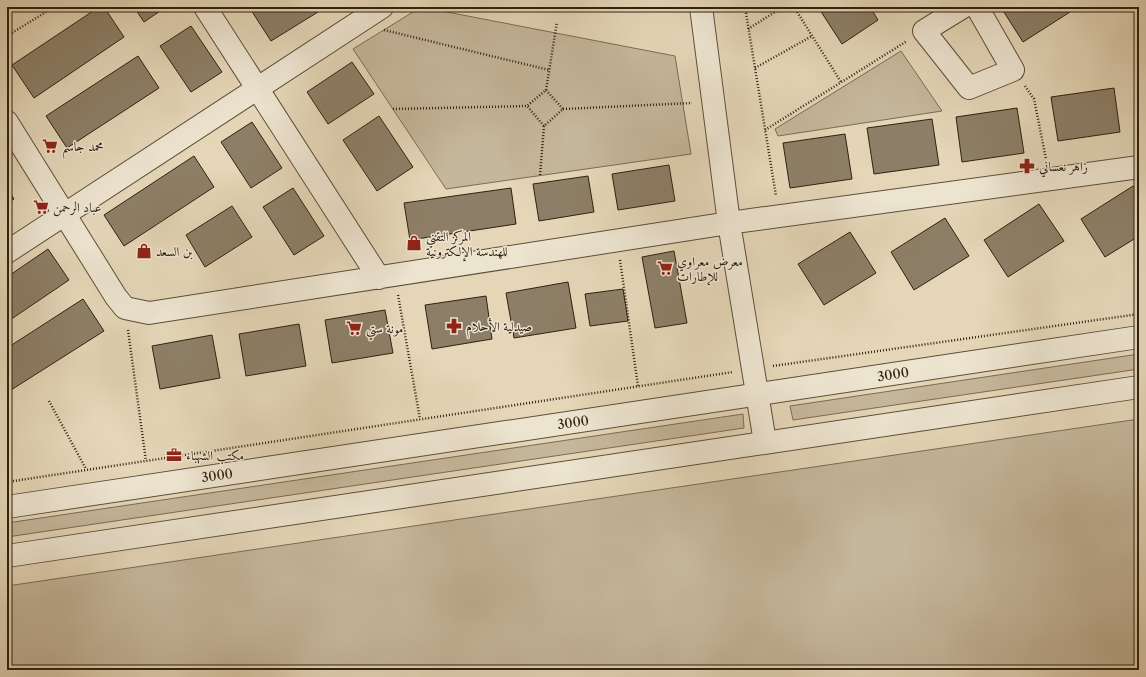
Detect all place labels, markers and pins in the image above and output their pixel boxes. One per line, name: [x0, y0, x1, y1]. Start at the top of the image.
supermarket icon: محمد جاسم: [41, 137, 59, 155]
place label: محمد جاسم: [62, 138, 104, 160]
pharmacy icon: زاهر نعساني: [1018, 157, 1036, 175]
place label: زاهر نعساني: [1039, 158, 1088, 178]
supermarket icon: عباد الرحمن: [32, 198, 50, 216]
place label: عباد الرحمن: [53, 199, 102, 217]
place label: المركز التقني للهندسة الإلكترونية: [426, 228, 508, 262]
shop icon: المركز التقني للهندسة الإلكترونية: [405, 234, 423, 252]
shop icon: بن السعد: [135, 242, 153, 260]
place label: بن السعد: [156, 243, 193, 260]
place label: معرض معراوي للإطارات: [677, 253, 743, 286]
supermarket icon: معرض معراوي للإطارات: [656, 259, 674, 277]
pharmacy icon: صيدلية الأحلام: [445, 317, 463, 335]
place label: صيدلية الأحلام: [466, 318, 532, 338]
supermarket icon: مونة ستي: [345, 319, 363, 337]
place label: مونة ستي: [366, 320, 403, 340]
office icon: مكتب الشهباء: [165, 446, 183, 464]
place label: مكتب الشهباء: [186, 447, 244, 465]

